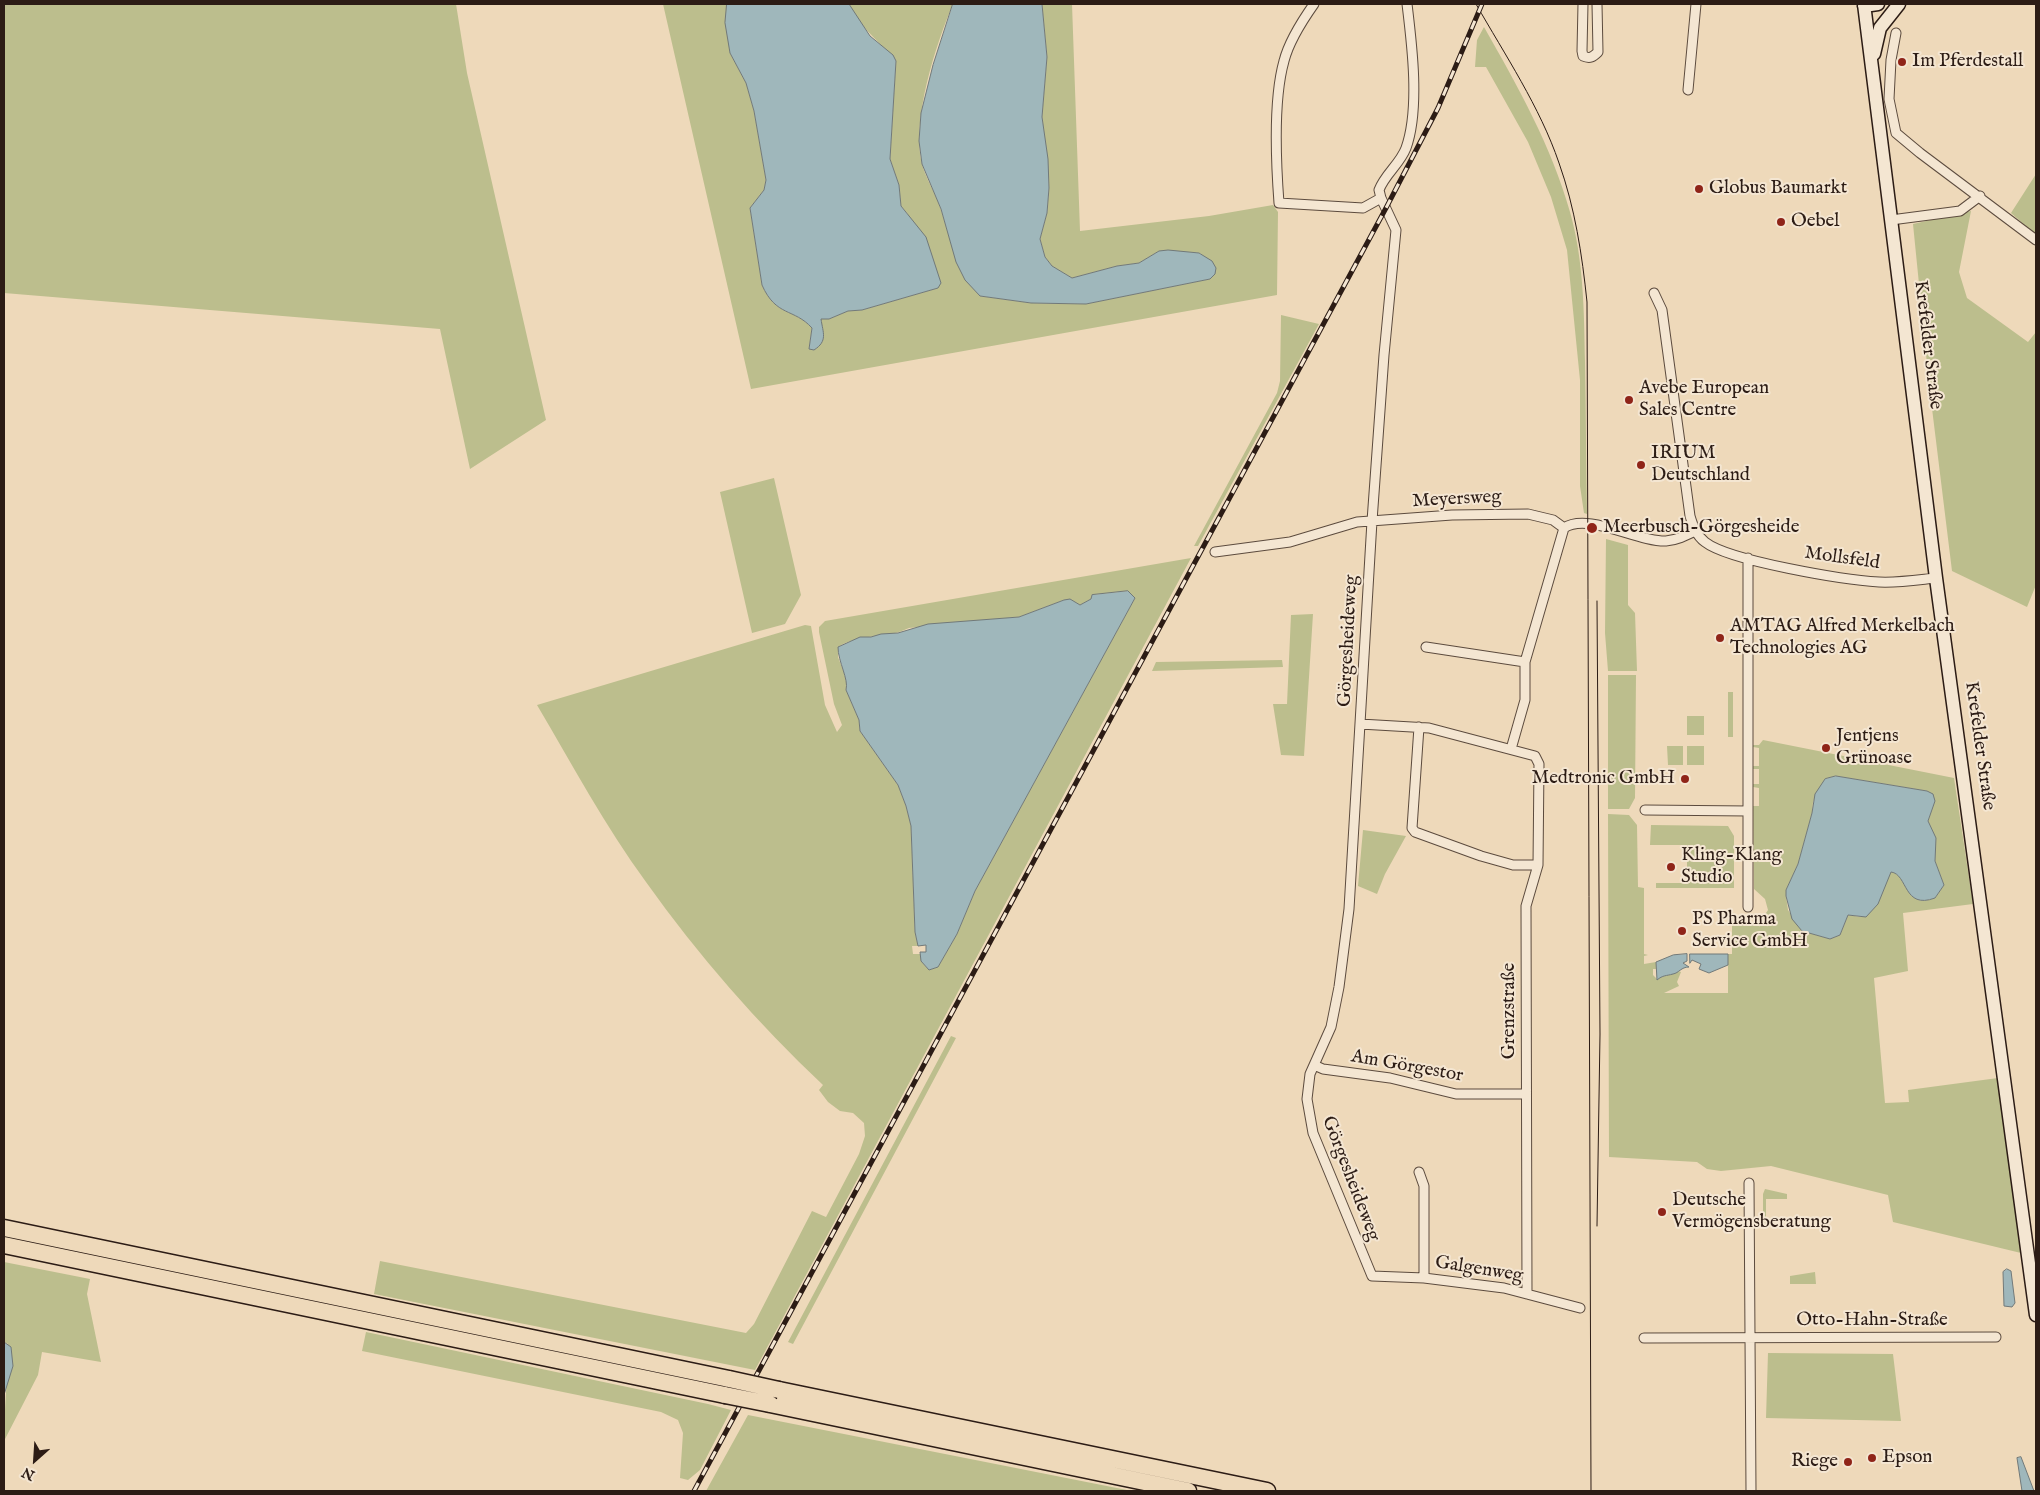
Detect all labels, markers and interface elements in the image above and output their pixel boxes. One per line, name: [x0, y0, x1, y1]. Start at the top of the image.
place label: Im Pferdestall: [1912, 51, 2023, 73]
marker: Im Pferdestall: [1896, 56, 1908, 68]
place label: Globus Baumarkt: [1709, 178, 1847, 200]
marker: Globus Baumarkt: [1693, 183, 1705, 195]
place label: Oebel: [1791, 211, 1840, 233]
marker: Oebel: [1775, 216, 1787, 228]
street label: Krefelder Straße: [1908, 279, 1946, 411]
place label: Avebe European Sales Centre: [1639, 378, 1769, 422]
marker: Avebe European Sales Centre: [1623, 394, 1635, 406]
place label: IRIUM Deutschland: [1651, 443, 1750, 487]
marker: IRIUM Deutschland: [1635, 459, 1647, 471]
street label: Meyersweg: [1412, 486, 1502, 514]
place label: Meerbusch-Görgesheide: [1603, 517, 1799, 539]
marker: Meerbusch-Görgesheide: [1585, 521, 1599, 535]
street label: Mollsfeld: [1803, 542, 1881, 576]
street label: Görgesheideweg: [1334, 574, 1364, 708]
place label: AMTAG Alfred Merkelbach Technologies AG: [1730, 616, 1955, 660]
marker: AMTAG Alfred Merkelbach Technologies AG: [1714, 632, 1726, 644]
street label: Krefelder Straße: [1959, 680, 1999, 812]
place label: Jentjens Grünoase: [1836, 726, 1912, 770]
marker: Jentjens Grünoase: [1820, 742, 1832, 754]
place label: Medtronic GmbH: [1531, 768, 1675, 790]
marker: Medtronic GmbH: [1679, 773, 1691, 785]
place label: Kling-Klang Studio: [1681, 845, 1782, 889]
marker: Kling-Klang Studio: [1665, 861, 1677, 873]
place label: PS Pharma Service GmbH: [1692, 909, 1808, 953]
marker: PS Pharma Service GmbH: [1676, 925, 1688, 937]
street label: Grenzstraße: [1499, 963, 1521, 1059]
street label: Am Görgestor: [1349, 1046, 1465, 1088]
street label: Görgesheideweg: [1316, 1113, 1384, 1245]
place label: Deutsche Vermögensberatung: [1672, 1190, 1831, 1234]
marker: Deutsche Vermögensberatung: [1656, 1206, 1668, 1218]
street label: Galgenweg: [1433, 1252, 1525, 1288]
street label: Otto-Hahn-Straße: [1796, 1310, 1948, 1332]
north arrow: [10, 1435, 60, 1485]
place label: Epson: [1882, 1447, 1932, 1469]
place label: Riege: [1791, 1451, 1838, 1473]
marker: Epson: [1866, 1452, 1878, 1464]
marker: Riege: [1842, 1456, 1854, 1468]
text: N: [19, 1463, 38, 1484]

